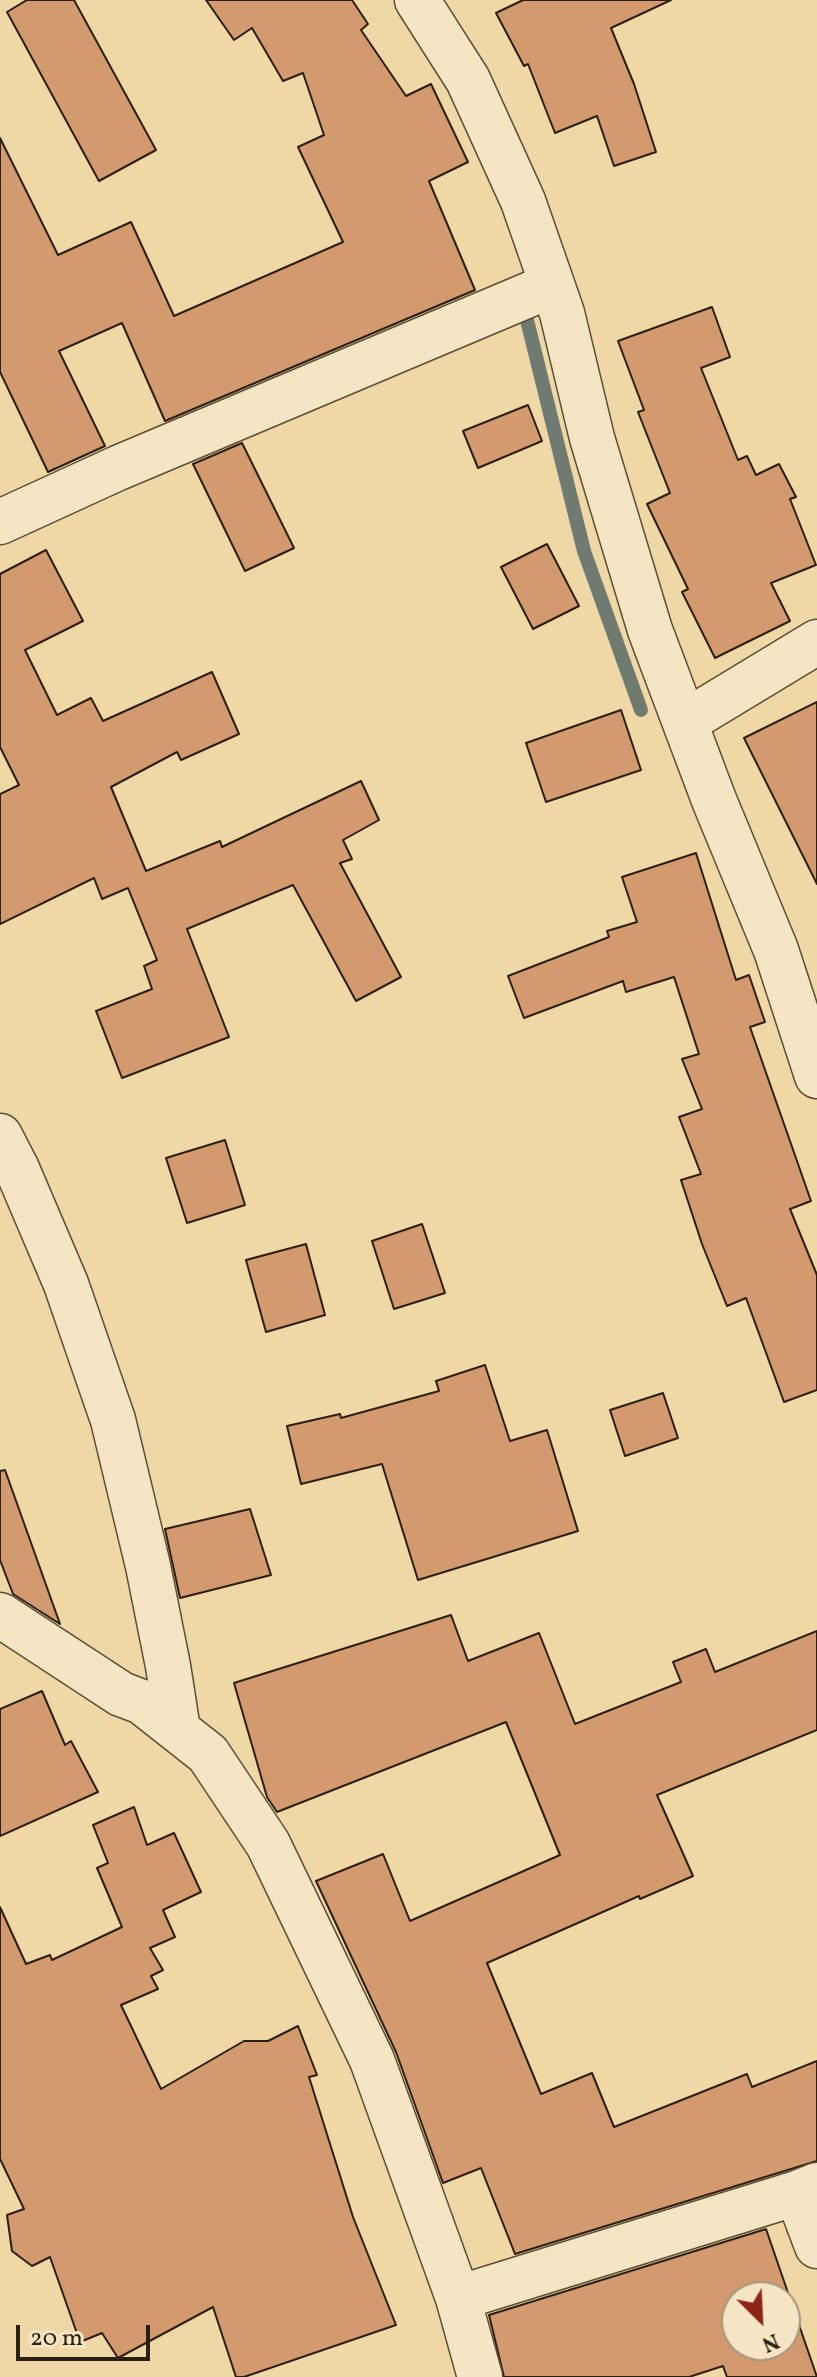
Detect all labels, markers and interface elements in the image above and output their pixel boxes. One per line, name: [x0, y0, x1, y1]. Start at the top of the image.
north arrow: [721, 2281, 801, 2361]
scale bar: [20, 2309, 154, 2359]
text: 20 m: [30, 2322, 83, 2356]
text: N: [757, 2324, 784, 2359]

